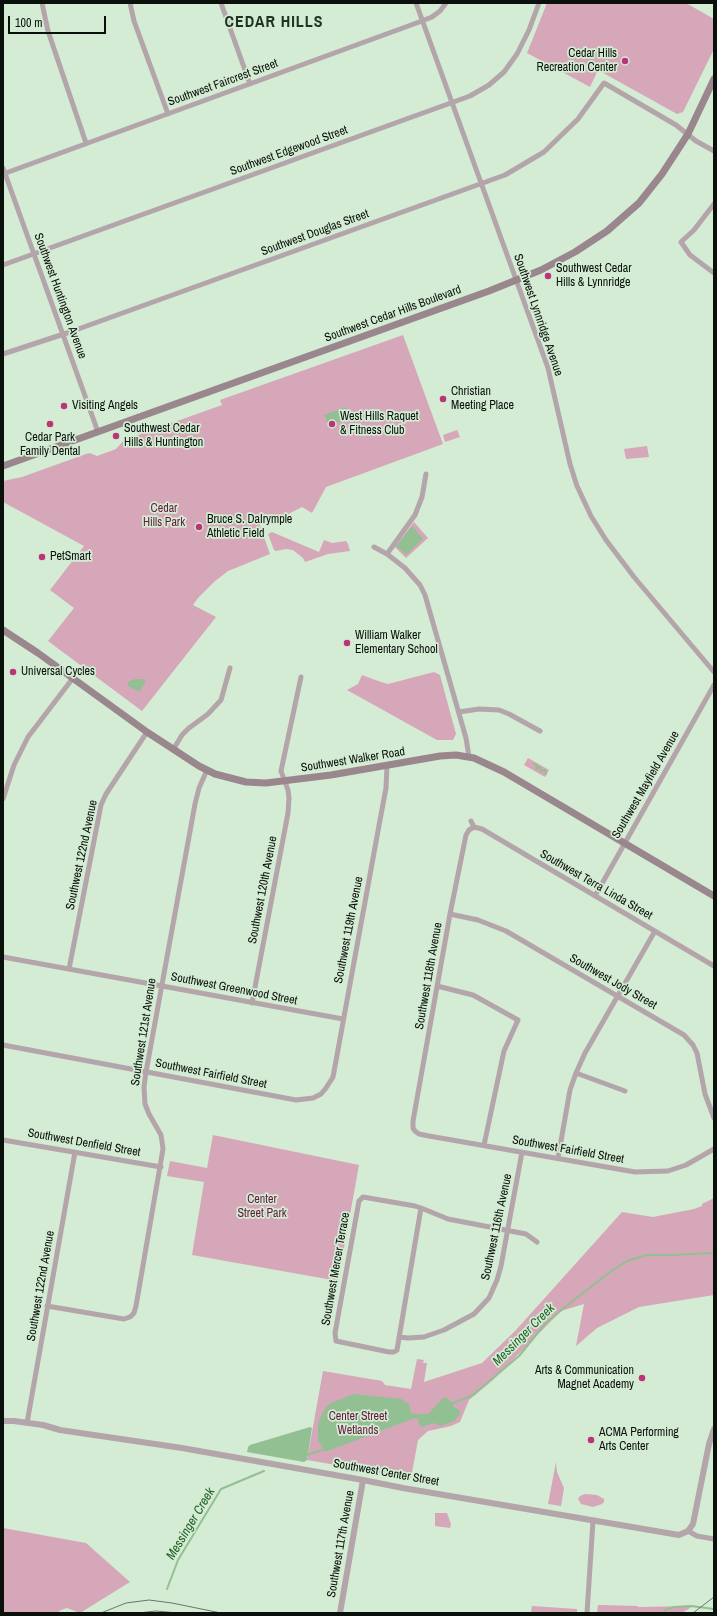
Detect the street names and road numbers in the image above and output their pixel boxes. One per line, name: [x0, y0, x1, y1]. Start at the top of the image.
street label: Southwest Faircrest Street: [166, 56, 280, 110]
street label: Southwest Edgewood Street: [228, 123, 350, 179]
street label: Southwest Douglas Street: [259, 207, 371, 259]
street label: Southwest Huntington Avenue: [31, 231, 89, 361]
street label: Southwest Lynnridge Avenue: [510, 252, 566, 378]
street label: Southwest Cedar Hills Boulevard: [323, 283, 463, 345]
street label: Southwest Mayfield Avenue: [609, 729, 683, 841]
street label: Southwest Walker Road: [300, 745, 406, 775]
street label: Southwest 122nd Avenue: [63, 799, 101, 911]
street label: Southwest 120th Avenue: [246, 835, 280, 945]
street label: Southwest Terra Linda Street: [537, 847, 655, 923]
street label: Southwest 119th Avenue: [332, 875, 366, 985]
street label: Southwest 118th Avenue: [412, 921, 446, 1031]
street label: Southwest Jody Street: [567, 951, 659, 1013]
street label: Southwest Greenwood Street: [170, 970, 298, 1008]
street label: Southwest 121st Avenue: [128, 977, 160, 1087]
street label: Southwest Fairfield Street: [154, 1056, 268, 1092]
street label: Southwest Denfield Street: [26, 1126, 142, 1160]
street label: Southwest Fairfield Street: [511, 1133, 625, 1167]
street label: Southwest 116th Avenue: [479, 1172, 515, 1282]
street label: Southwest Mercer Terrace: [319, 1211, 353, 1327]
street label: Southwest 122nd Avenue: [24, 1230, 58, 1342]
street label: Southwest Center Street: [332, 1457, 440, 1489]
street label: Southwest 117th Avenue: [324, 1489, 358, 1599]

